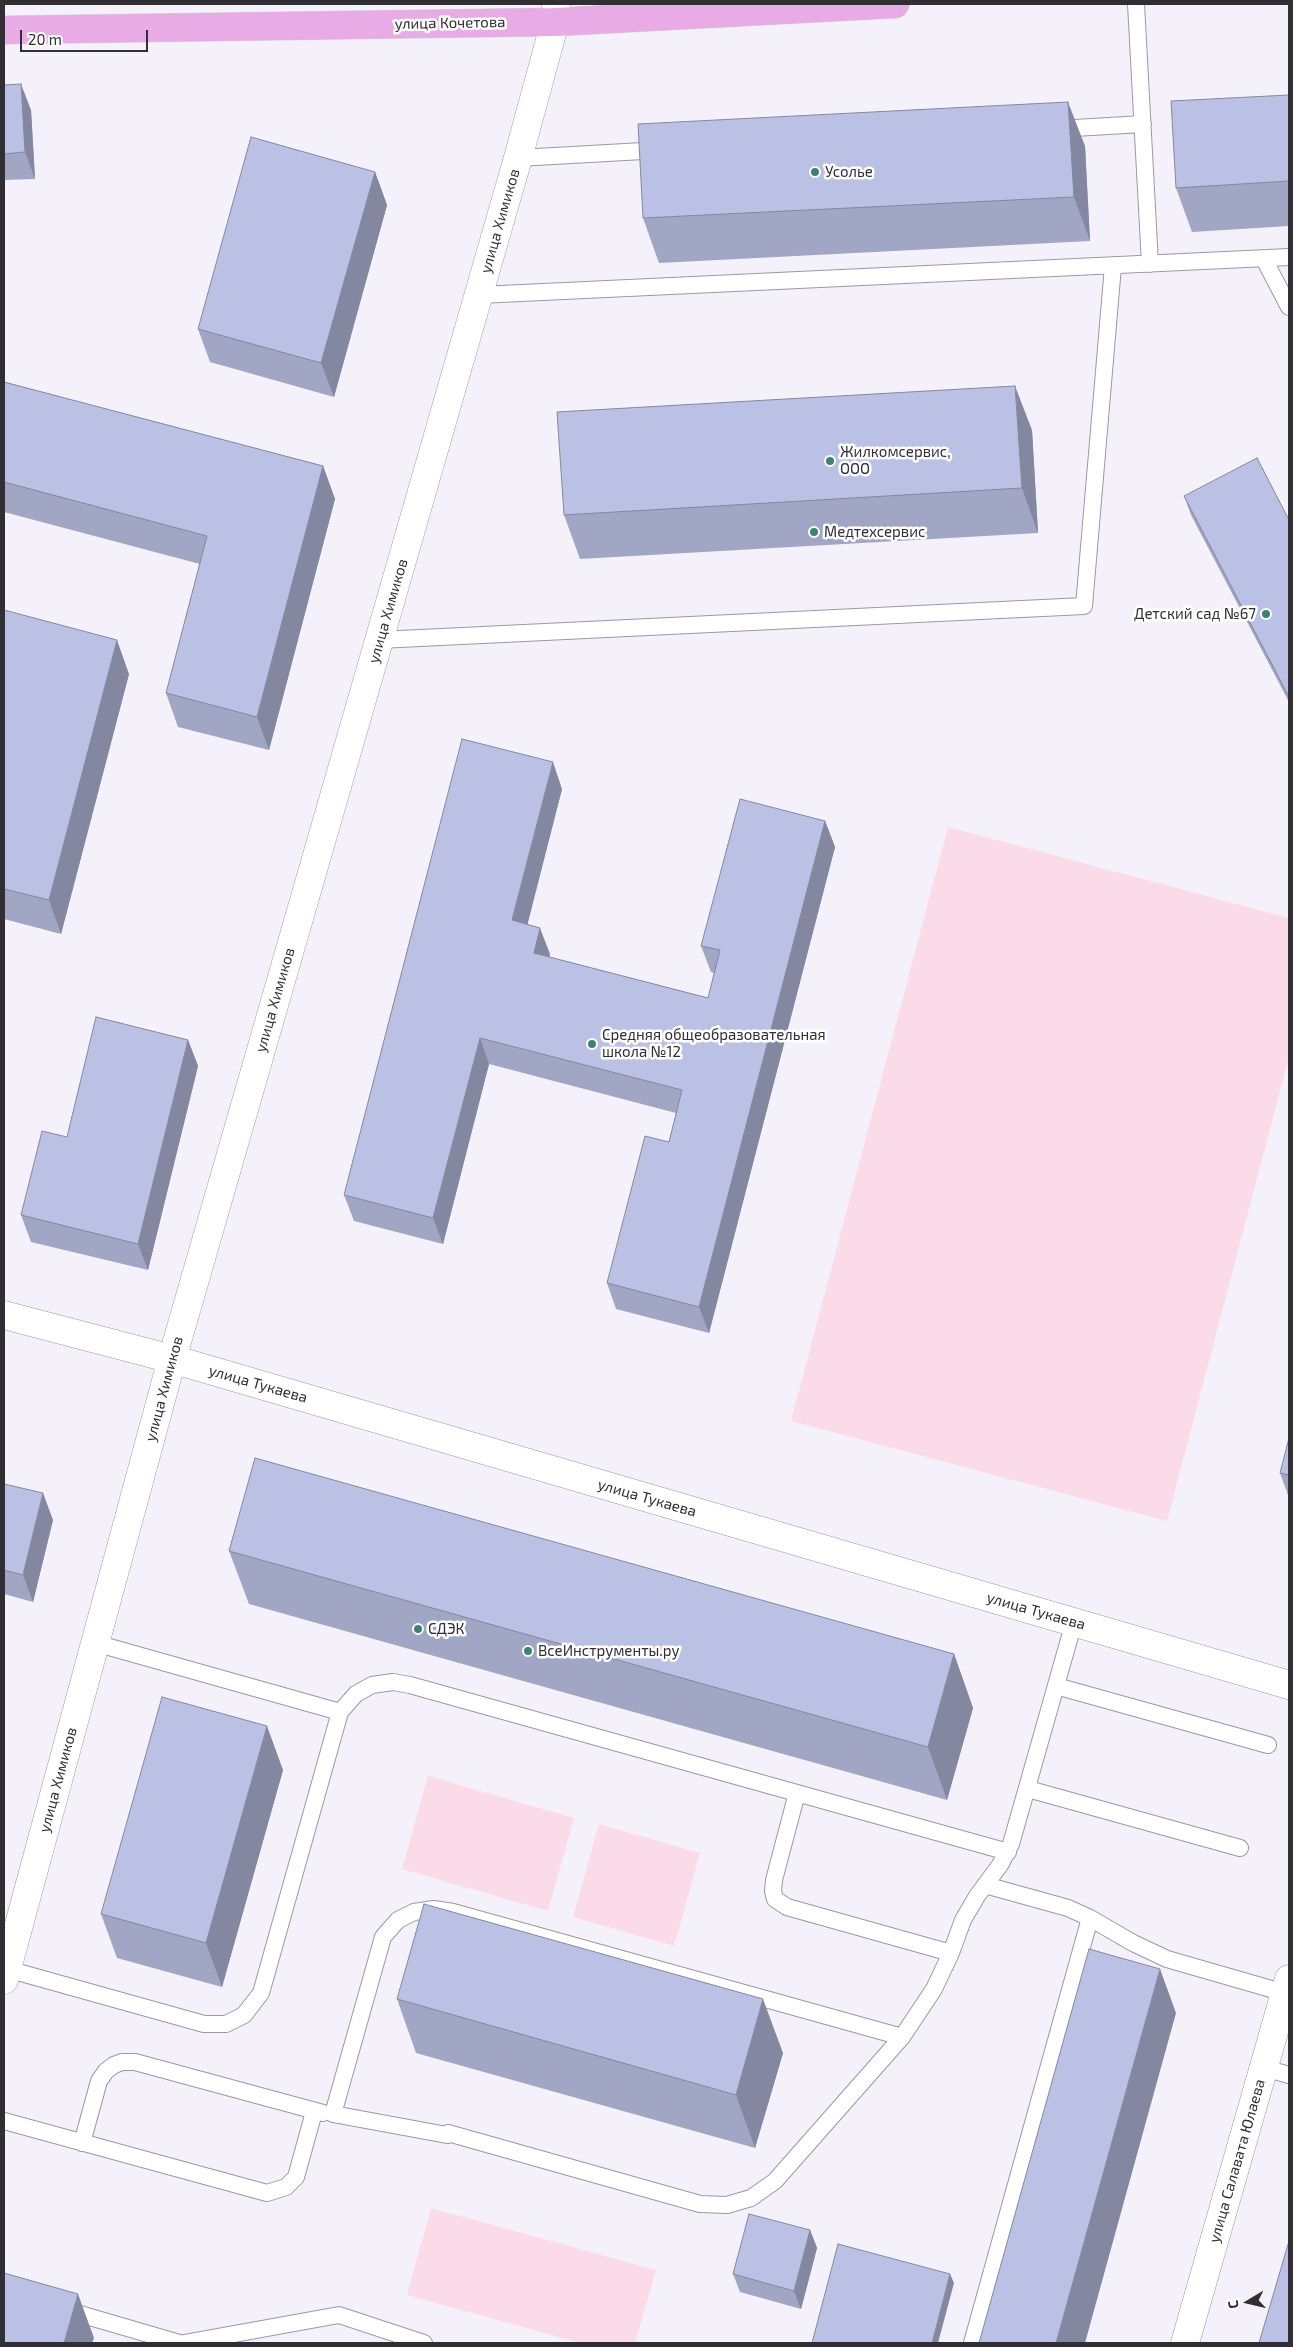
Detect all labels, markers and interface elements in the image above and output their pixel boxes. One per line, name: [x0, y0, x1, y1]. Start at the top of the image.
street label: улица Кочетова: [394, 13, 506, 33]
scale bar: [22, 20, 150, 52]
text: 20 m: [28, 30, 62, 48]
place label: Усолье: [825, 163, 873, 181]
marker: Усолье: [809, 166, 821, 178]
street label: улица Химиков: [476, 167, 524, 275]
place label: Жилкомсервис, ООО: [840, 443, 951, 478]
marker: Жилкомсервис, ООО: [824, 455, 836, 467]
place label: Медтехсервис: [824, 523, 925, 541]
marker: Медтехсервис: [808, 526, 820, 538]
street label: улица Химиков: [364, 557, 412, 665]
place label: Детский сад №67: [1134, 605, 1256, 623]
marker: Детский сад №67: [1260, 608, 1272, 620]
street label: улица Химиков: [251, 946, 299, 1054]
place label: Средняя общеобразовательная школа №12: [602, 1026, 826, 1061]
marker: Средняя общеобразовательная школа №12: [586, 1038, 598, 1050]
street label: улица Химиков: [141, 1334, 187, 1444]
street label: улица Тукаева: [207, 1361, 309, 1407]
street label: улица Тукаева: [596, 1475, 698, 1521]
street label: улица Тукаева: [985, 1588, 1087, 1634]
place label: СДЭК: [428, 1620, 465, 1638]
marker: СДЭК: [412, 1623, 424, 1635]
place label: ВсеИнструменты.ру: [538, 1642, 679, 1660]
marker: ВсеИнструменты.ру: [522, 1645, 534, 1657]
street label: улица Химиков: [35, 1725, 81, 1835]
street label: улица Салавата Юлаева: [1205, 2077, 1269, 2245]
north arrow: [1223, 2277, 1273, 2327]
text: С: [1224, 2299, 1242, 2310]

